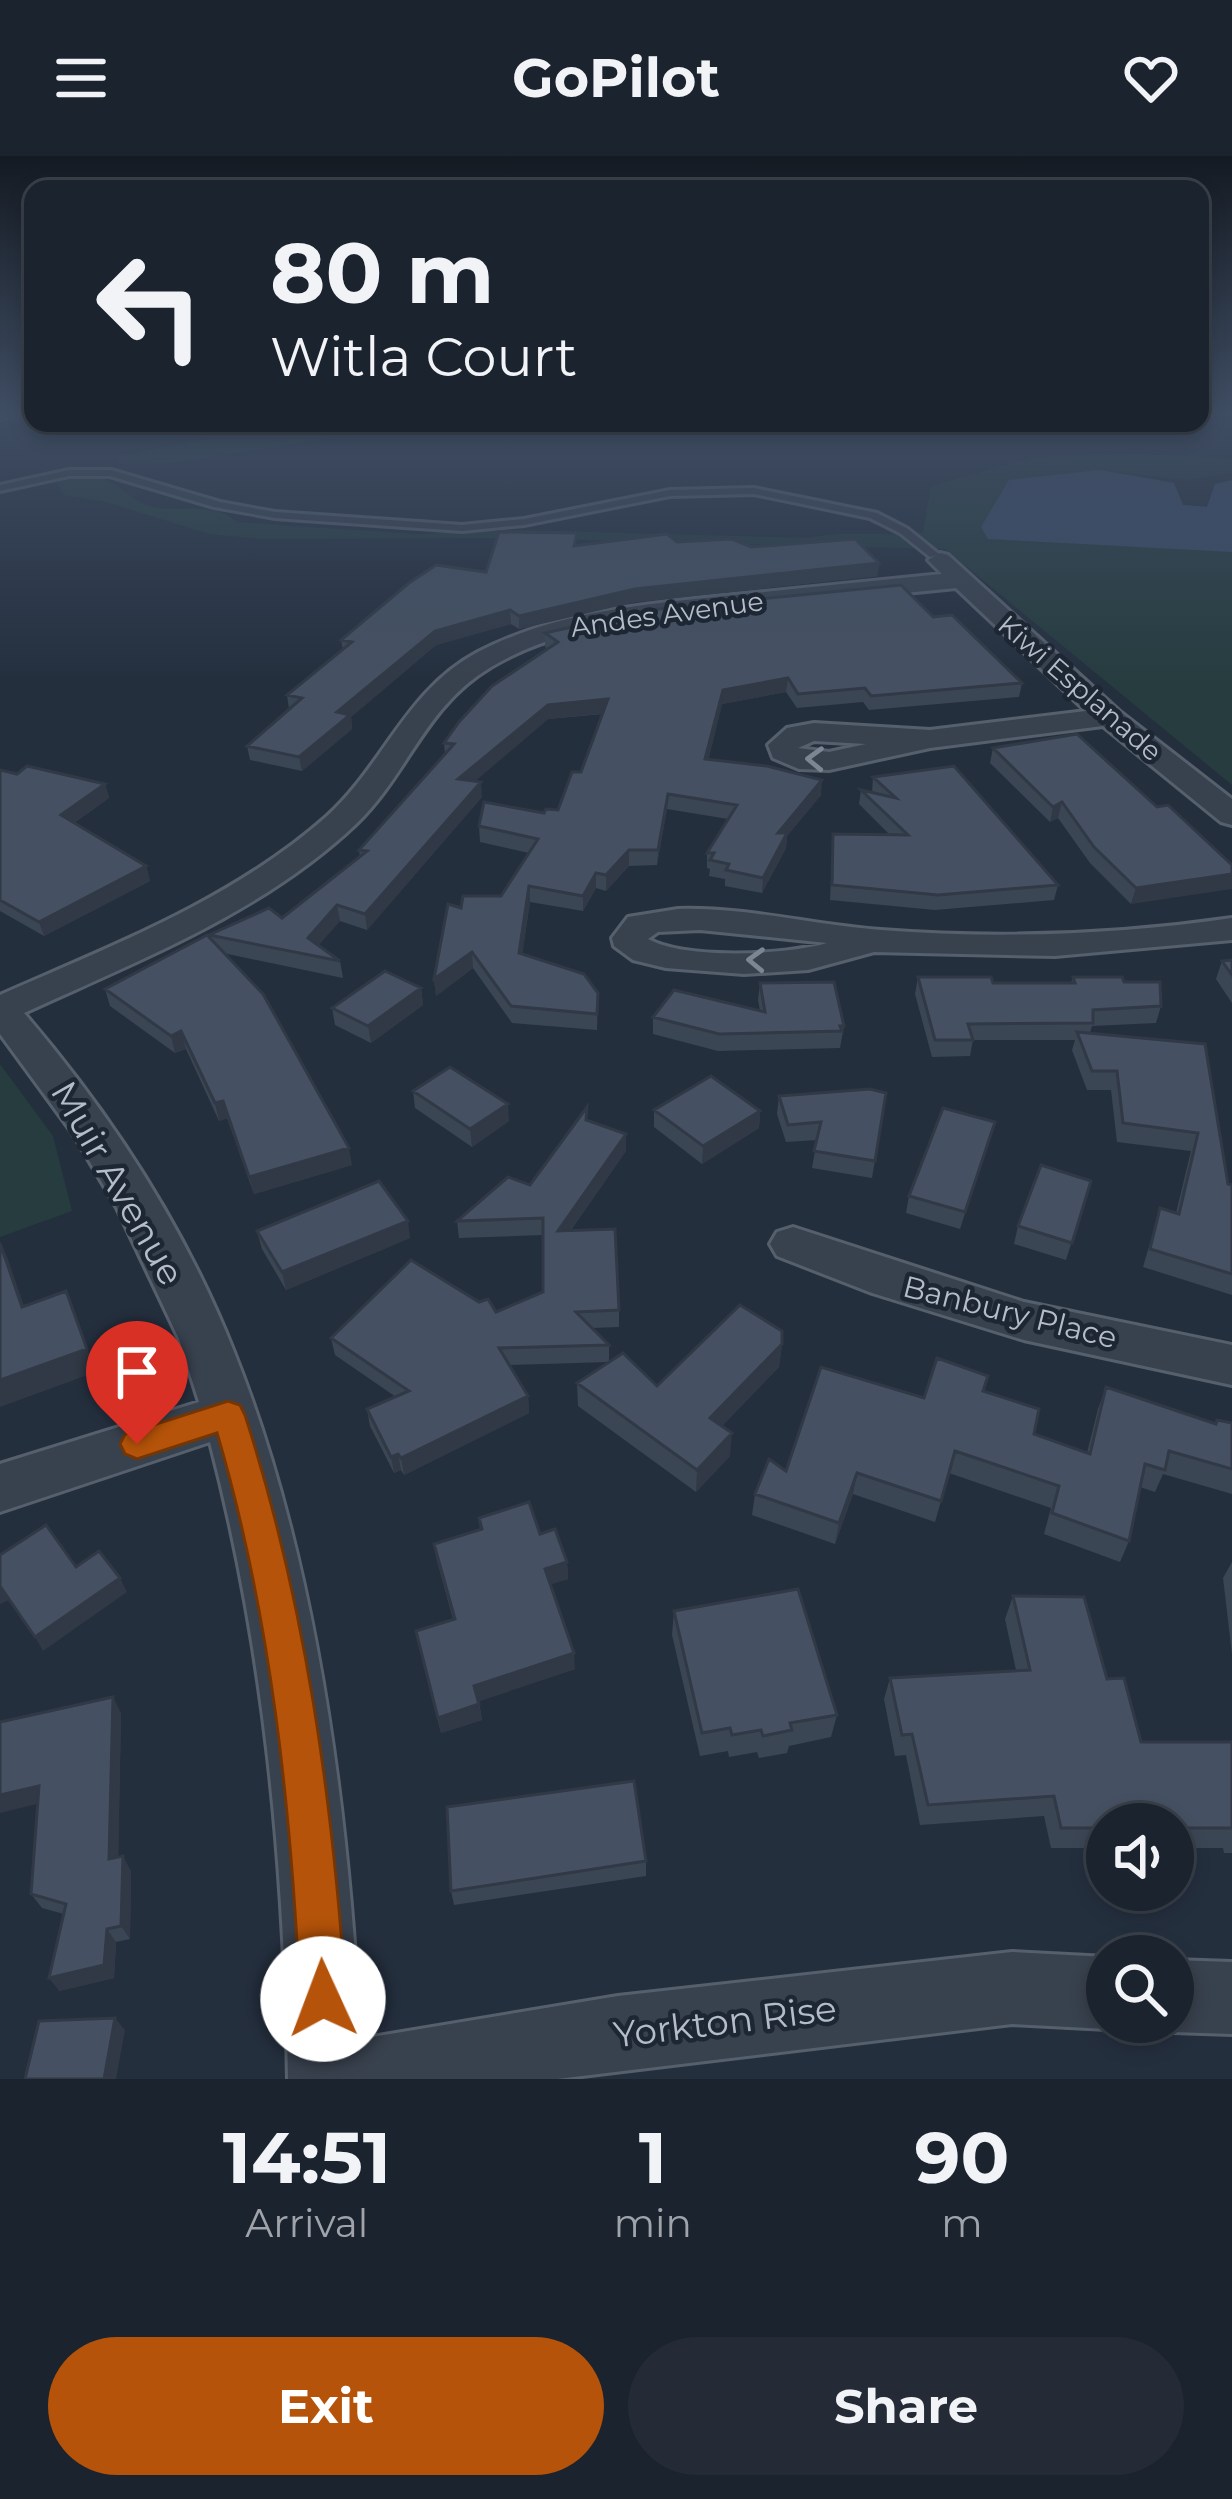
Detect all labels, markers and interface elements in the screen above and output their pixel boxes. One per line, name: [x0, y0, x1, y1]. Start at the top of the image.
icon: menu: [48, 45, 114, 111]
text: GoPilot: [512, 45, 720, 111]
icon: heart: [1118, 45, 1184, 111]
text: 80 m: [270, 222, 494, 324]
icon: left: [72, 228, 228, 384]
text: Witla Court: [270, 324, 577, 390]
street label: Andes Avenue: [568, 584, 766, 644]
street label: Kiwi Esplanade: [991, 608, 1169, 768]
one-way arrow: [805, 746, 824, 772]
one-way arrow: [746, 947, 765, 973]
street label: Muir Avenue: [42, 1073, 194, 1293]
street label: Banbury Place: [899, 1268, 1121, 1356]
pin: [86, 1321, 188, 1444]
icon: arrive: [104, 1339, 170, 1405]
map controls: [1086, 1803, 1194, 2043]
button: sound: [1086, 1803, 1194, 1911]
button: search: [1086, 1935, 1194, 2043]
position arrow: [260, 1936, 386, 2062]
street label: Yorkton Rise: [611, 1985, 839, 2057]
text: 14:51: [223, 2113, 391, 2201]
text: 1: [639, 2113, 667, 2201]
text: 90: [915, 2113, 1009, 2201]
text: Arrival: [245, 2199, 368, 2247]
text: min: [614, 2199, 692, 2247]
text: m: [941, 2199, 983, 2247]
button: Exit: [48, 2337, 604, 2475]
button: Share: [628, 2337, 1184, 2475]

